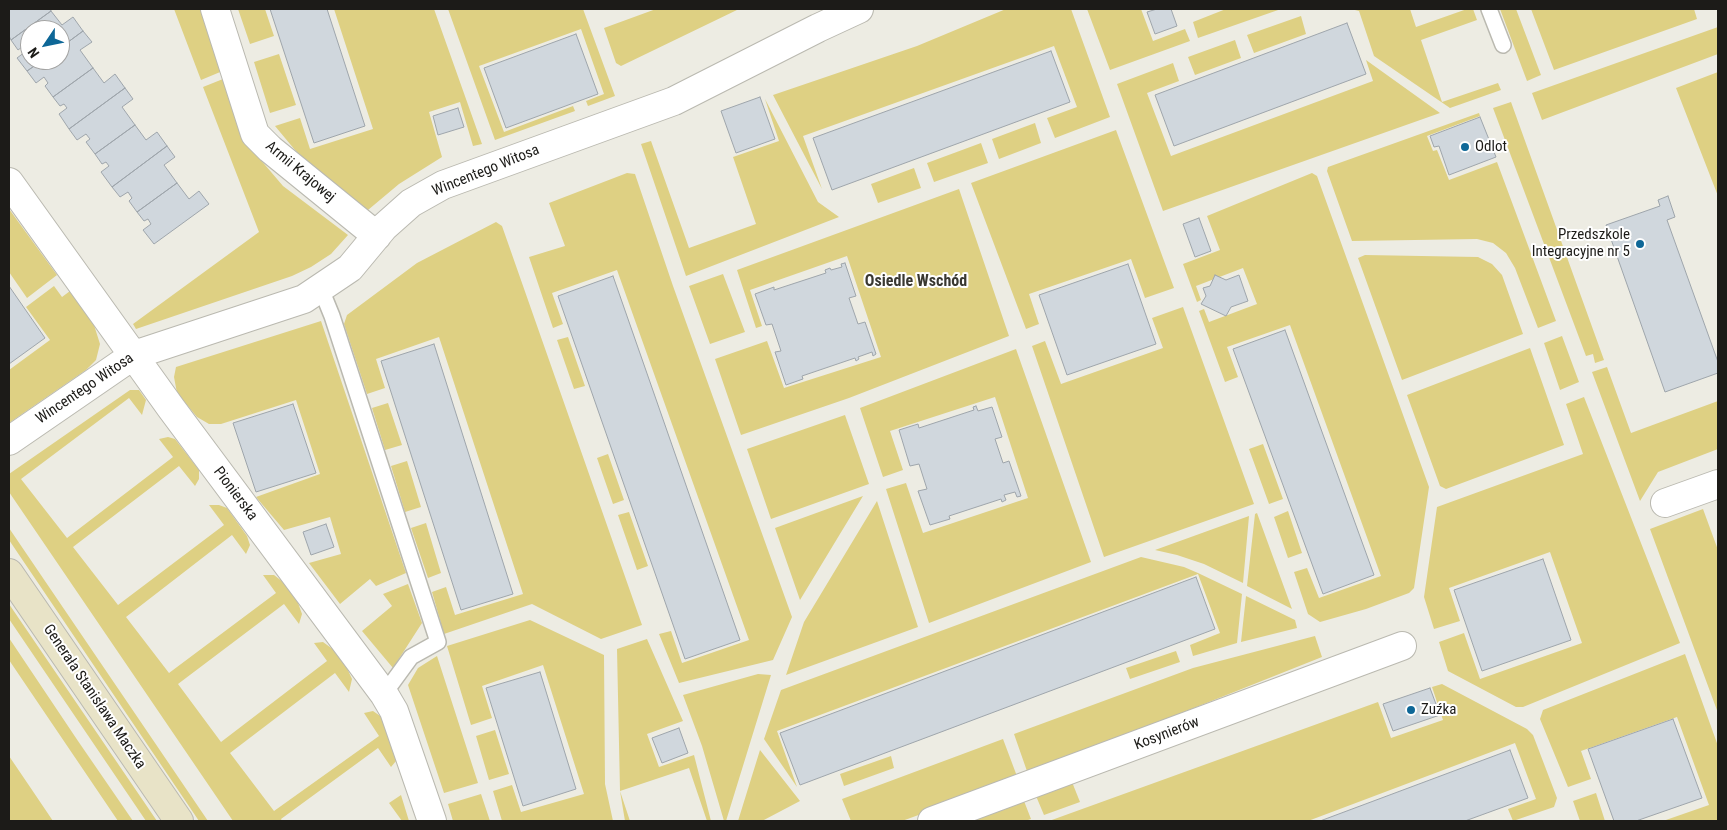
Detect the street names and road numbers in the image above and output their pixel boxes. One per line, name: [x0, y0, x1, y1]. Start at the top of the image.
street label: Armii Krajowej: [261, 138, 339, 206]
street label: Wincentego Witosa: [430, 141, 542, 201]
street label: Wincentego Witosa: [33, 350, 137, 428]
street label: Pionierska: [209, 464, 261, 524]
street label: Generała Stanisława Maczka: [39, 621, 149, 773]
street label: Kosynierów: [1132, 713, 1202, 755]

